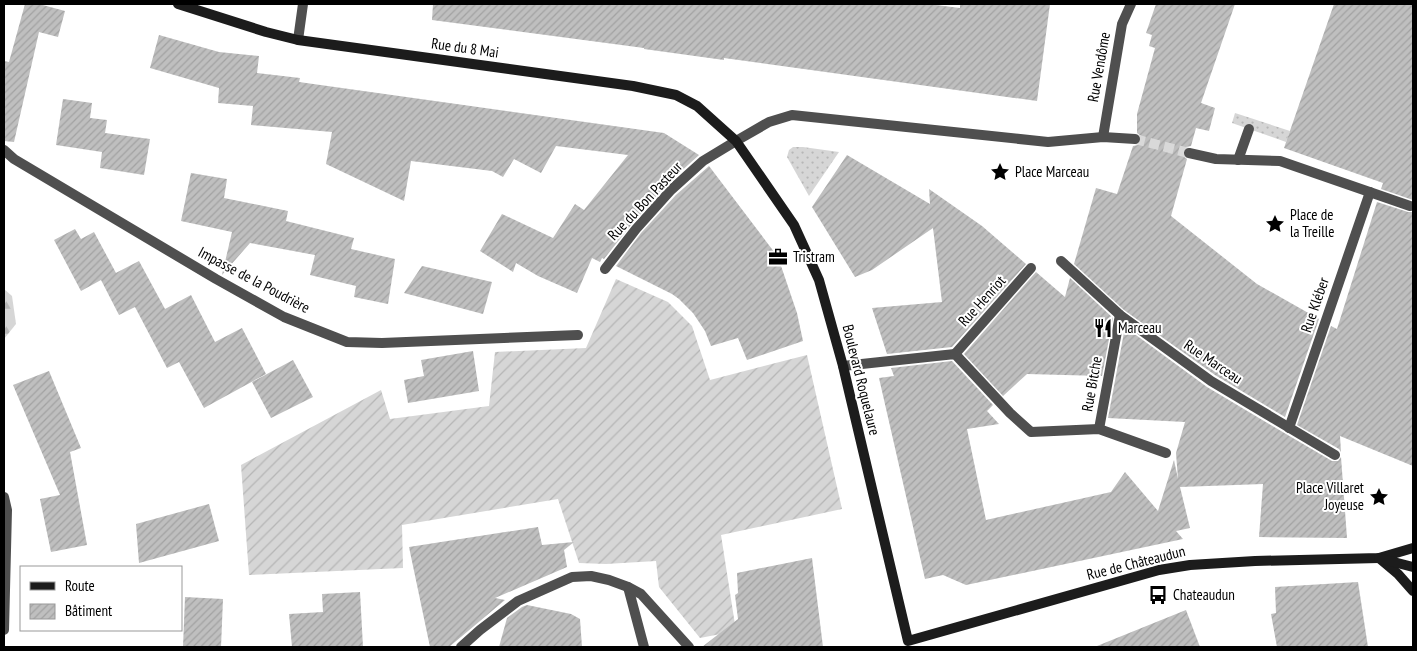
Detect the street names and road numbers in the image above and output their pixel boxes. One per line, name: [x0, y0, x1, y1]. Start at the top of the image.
street label: Rue Vendôme: [1083, 30, 1114, 103]
street label: Rue du 8 Mai: [430, 33, 500, 62]
street label: Rue du Bon Pasteur: [603, 157, 687, 244]
street label: Impasse de la Poudrière: [195, 242, 313, 317]
street label: Rue Henriot: [954, 271, 1009, 330]
street label: Rue Kléber: [1296, 274, 1333, 335]
street label: Boulevard Roquelaure: [839, 322, 884, 437]
street label: Rue Marceau: [1180, 335, 1246, 388]
street label: Rue Bitche: [1077, 355, 1106, 413]
street label: Rue de Châteaudun: [1085, 541, 1187, 584]

